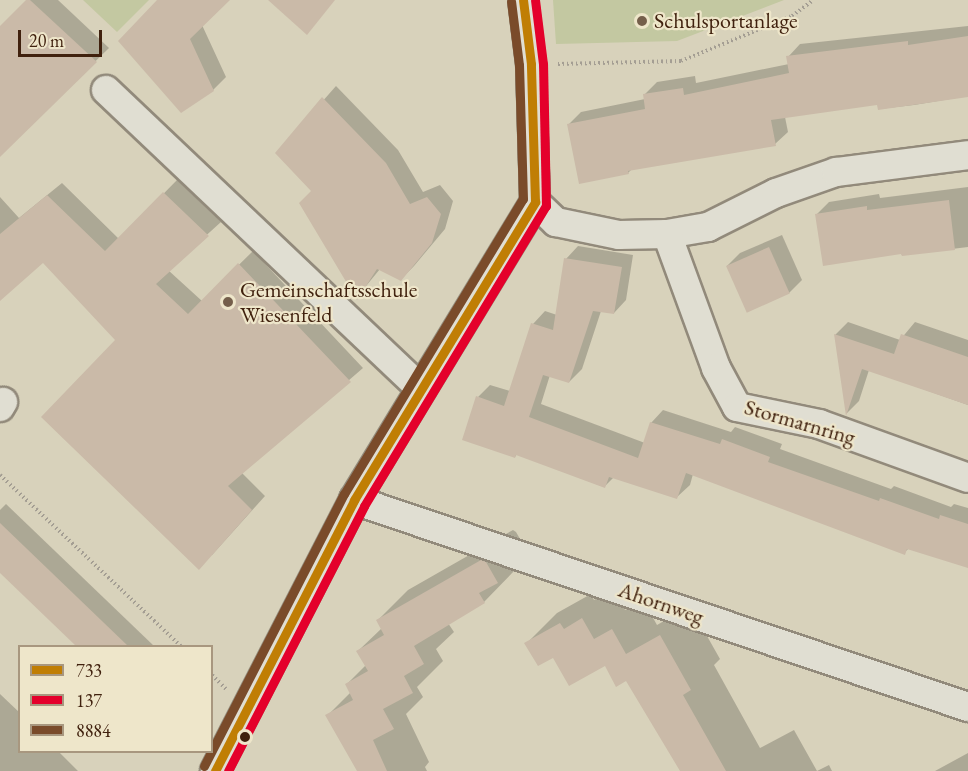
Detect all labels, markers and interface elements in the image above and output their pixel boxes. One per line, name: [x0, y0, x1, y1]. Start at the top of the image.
place label: Schulsportanlage: [654, 8, 798, 34]
marker: Schulsportanlage: [635, 14, 649, 28]
scale bar: [21, 18, 105, 56]
text: 20 m: [29, 29, 64, 52]
place label: Gemeinschaftsschule Wiesenfeld: [240, 276, 417, 328]
marker: Gemeinschaftsschule Wiesenfeld: [221, 295, 235, 309]
street label: Stormarnring: [741, 394, 859, 450]
street label: Ahornweg: [615, 576, 707, 630]
legend: [18, 645, 213, 753]
text: 733: [76, 659, 102, 682]
text: 137: [76, 689, 102, 712]
text: 8884: [76, 719, 111, 742]
unlabelled marker: [239, 731, 251, 743]

